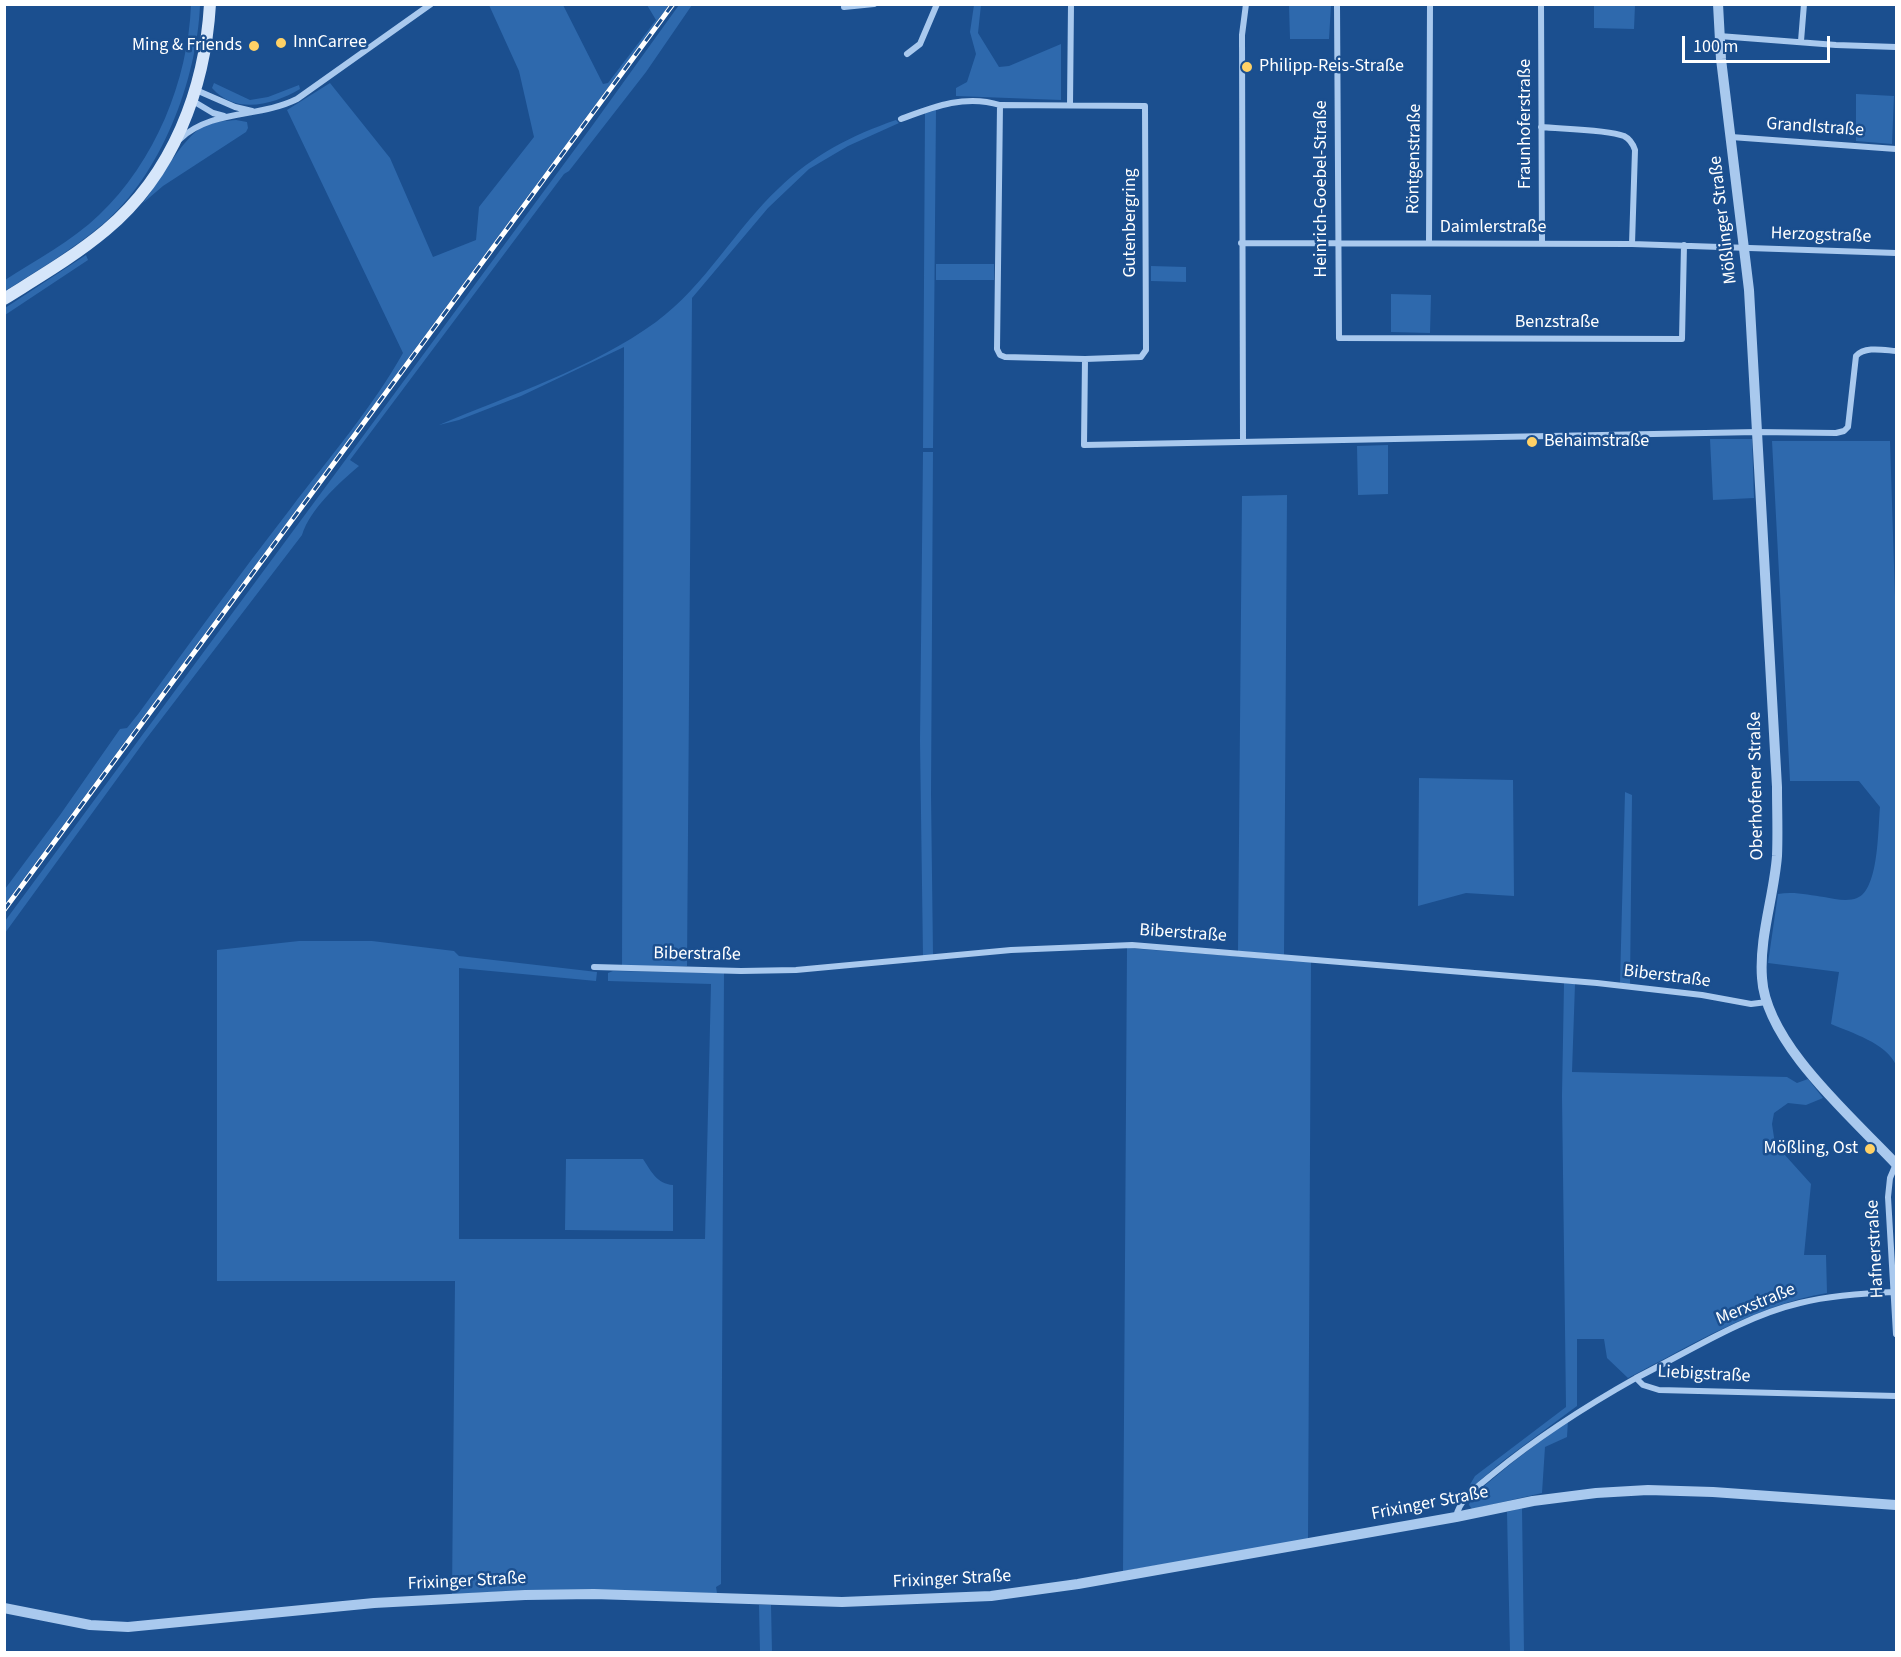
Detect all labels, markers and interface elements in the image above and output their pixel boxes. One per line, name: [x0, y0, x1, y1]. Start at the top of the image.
scale bar: [1685, 24, 1834, 62]
place label: InnCarree: [293, 32, 367, 54]
text: 100 m: [1693, 34, 1738, 59]
place label: Ming & Friends: [132, 35, 242, 57]
marker: InnCarree: [274, 36, 288, 50]
marker: Ming & Friends: [247, 39, 261, 53]
place label: Philipp-Reis-Straße: [1259, 56, 1404, 78]
street label: Fraunhoferstraße: [1515, 59, 1537, 189]
marker: Philipp-Reis-Straße: [1240, 60, 1254, 74]
street label: Heinrich-Goebel-Straße: [1311, 100, 1333, 278]
street label: Röntgenstraße: [1403, 104, 1427, 214]
street label: Grandlstraße: [1765, 114, 1865, 142]
street label: Mößlinger Straße: [1705, 155, 1743, 285]
street label: Gutenbergring: [1120, 168, 1142, 278]
street label: Daimlerstraße: [1440, 217, 1546, 239]
street label: Herzogstraße: [1770, 223, 1872, 249]
street label: Benzstraße: [1515, 312, 1599, 334]
place label: Behaimstraße: [1544, 431, 1649, 453]
marker: Behaimstraße: [1525, 435, 1539, 449]
street label: Oberhofener Straße: [1745, 711, 1769, 861]
street label: Biberstraße: [1139, 920, 1227, 948]
street label: Biberstraße: [653, 943, 741, 967]
street label: Biberstraße: [1622, 961, 1712, 993]
place label: Mößling, Ost: [1764, 1138, 1858, 1160]
marker: Mößling, Ost: [1863, 1142, 1877, 1156]
street label: Hafnerstraße: [1863, 1199, 1889, 1299]
street label: Merxstraße: [1713, 1279, 1799, 1331]
street label: Liebigstraße: [1657, 1362, 1751, 1388]
street label: Frixinger Straße: [1370, 1482, 1490, 1526]
street label: Frixinger Straße: [892, 1566, 1012, 1594]
street label: Frixinger Straße: [407, 1568, 527, 1596]

